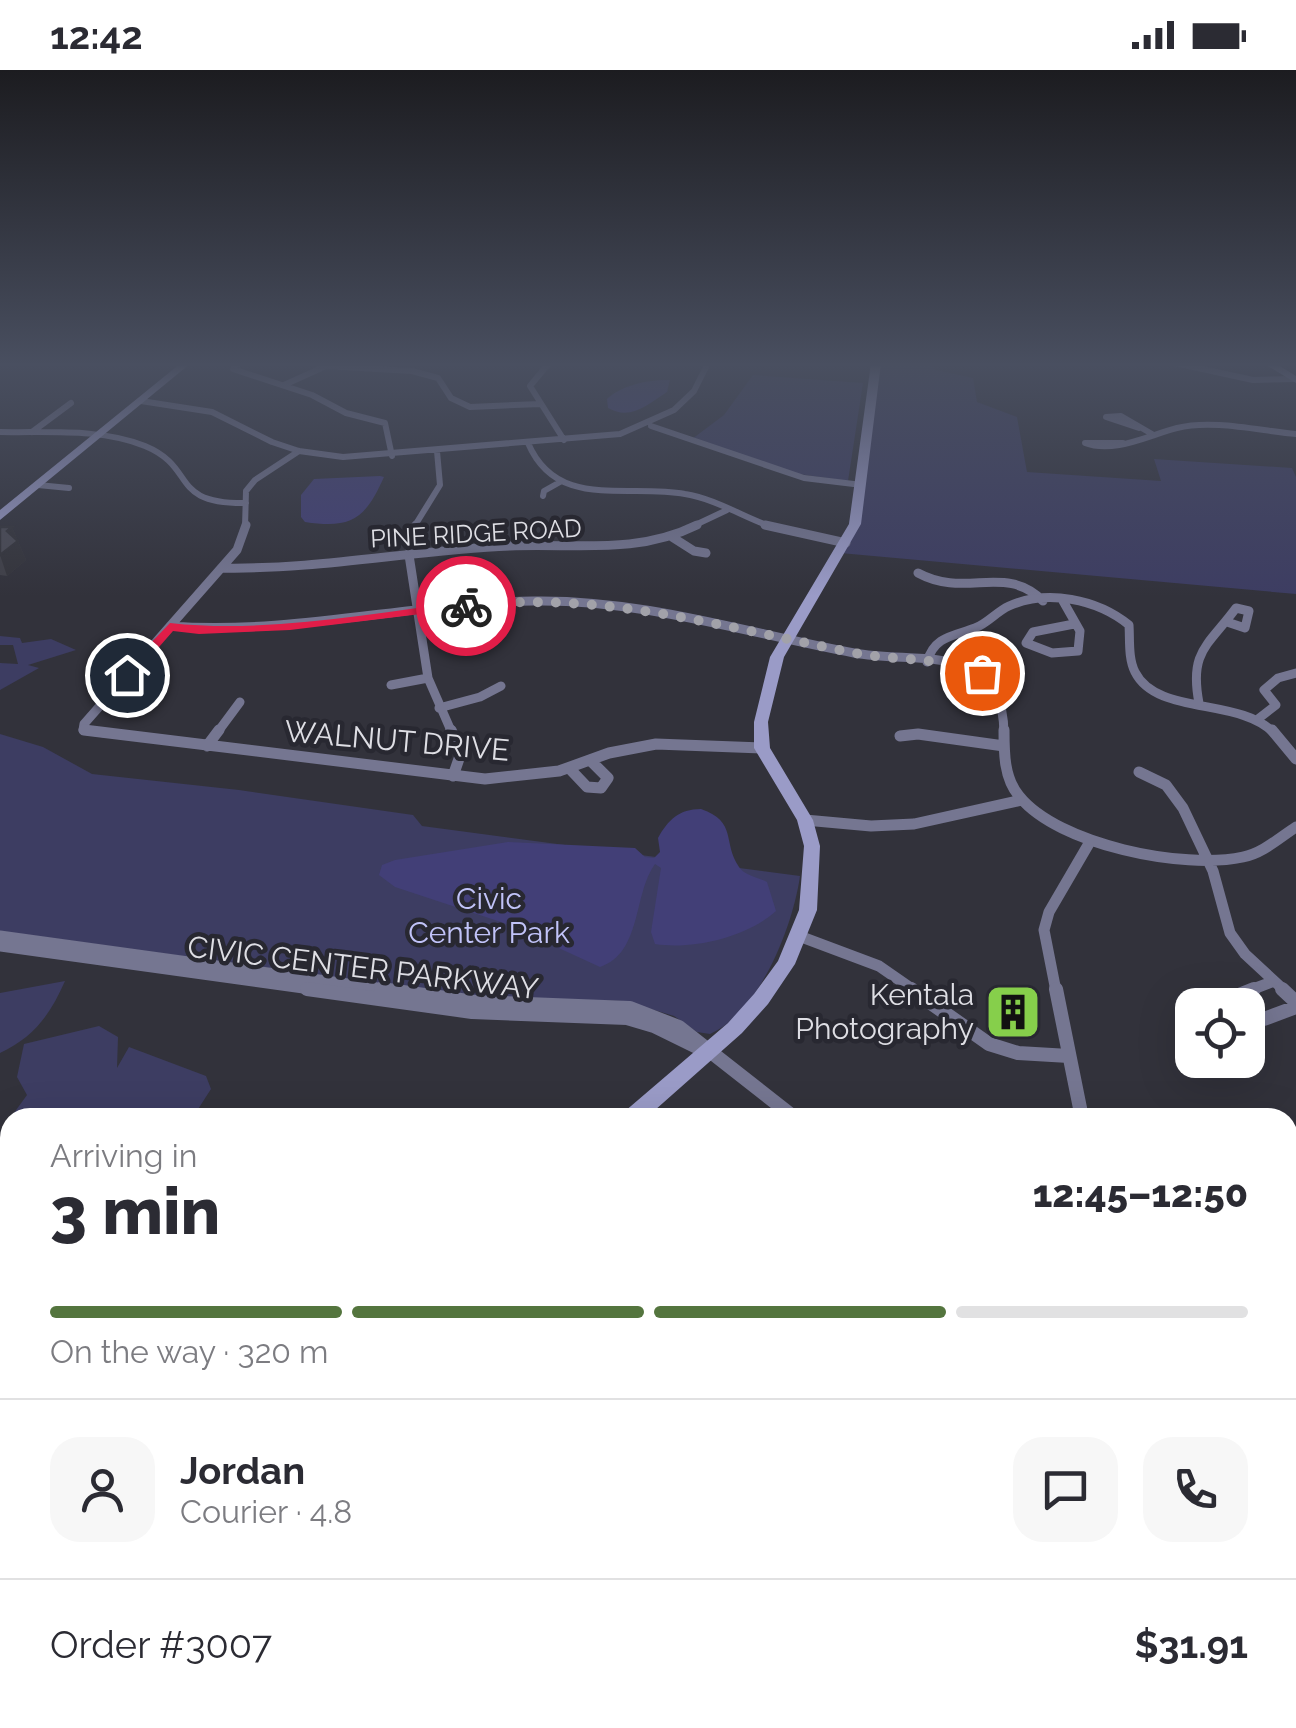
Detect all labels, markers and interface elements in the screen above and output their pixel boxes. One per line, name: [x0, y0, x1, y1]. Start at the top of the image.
text: 12:42: [50, 13, 143, 58]
street label: PINE RIDGE ROAD: [369, 512, 583, 554]
courier: [416, 556, 516, 656]
icon: bike: [439, 579, 494, 634]
pin: [940, 631, 1025, 716]
pin: [85, 633, 170, 718]
icon: bag: [955, 646, 1010, 701]
icon: home: [100, 648, 155, 703]
street label: WALNUT DRIVE: [283, 713, 511, 768]
park label: Civic Center Park: [408, 881, 570, 950]
street label: CIVIC CENTER PARKWAY: [186, 929, 541, 1006]
place label: Kentala Photography: [795, 977, 974, 1046]
building icon: Kentala Photography: [983, 982, 1043, 1042]
map controls: [1175, 988, 1265, 1078]
button: locate: [1175, 988, 1265, 1078]
text: Arriving in: [50, 1137, 197, 1174]
text: 12:45–12:50: [1033, 1171, 1248, 1216]
text: 3 min: [50, 1173, 220, 1249]
text: On the way · 320 m: [50, 1333, 328, 1370]
button: person: [50, 1437, 155, 1542]
button: chat: [1013, 1437, 1118, 1542]
button: phone: [1143, 1437, 1248, 1542]
text: Jordan: [180, 1448, 305, 1493]
text: Courier · 4.8: [180, 1493, 352, 1530]
text: Order #3007: [50, 1622, 272, 1667]
text: $31.91: [1134, 1622, 1248, 1667]

